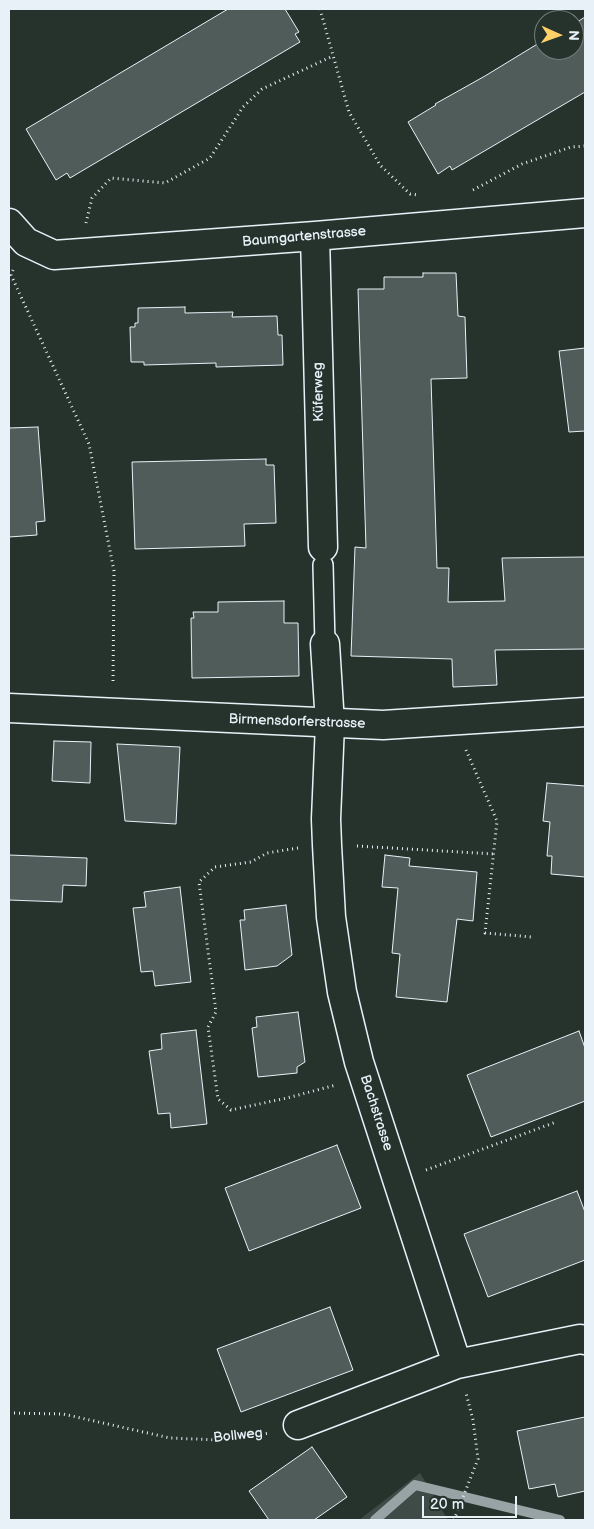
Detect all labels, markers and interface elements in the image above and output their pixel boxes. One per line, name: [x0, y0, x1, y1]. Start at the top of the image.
north arrow: [534, 10, 584, 60]
text: N: [565, 30, 582, 41]
street label: Baumgartenstrasse: [241, 223, 367, 251]
street label: Küferweg: [310, 362, 328, 422]
street label: Birmensdorferstrasse: [228, 711, 366, 733]
street label: Bachstrasse: [356, 1073, 396, 1153]
street label: Bollweg: [213, 1425, 263, 1447]
scale bar: [424, 1486, 519, 1518]
text: 20 m: [430, 1495, 464, 1514]

